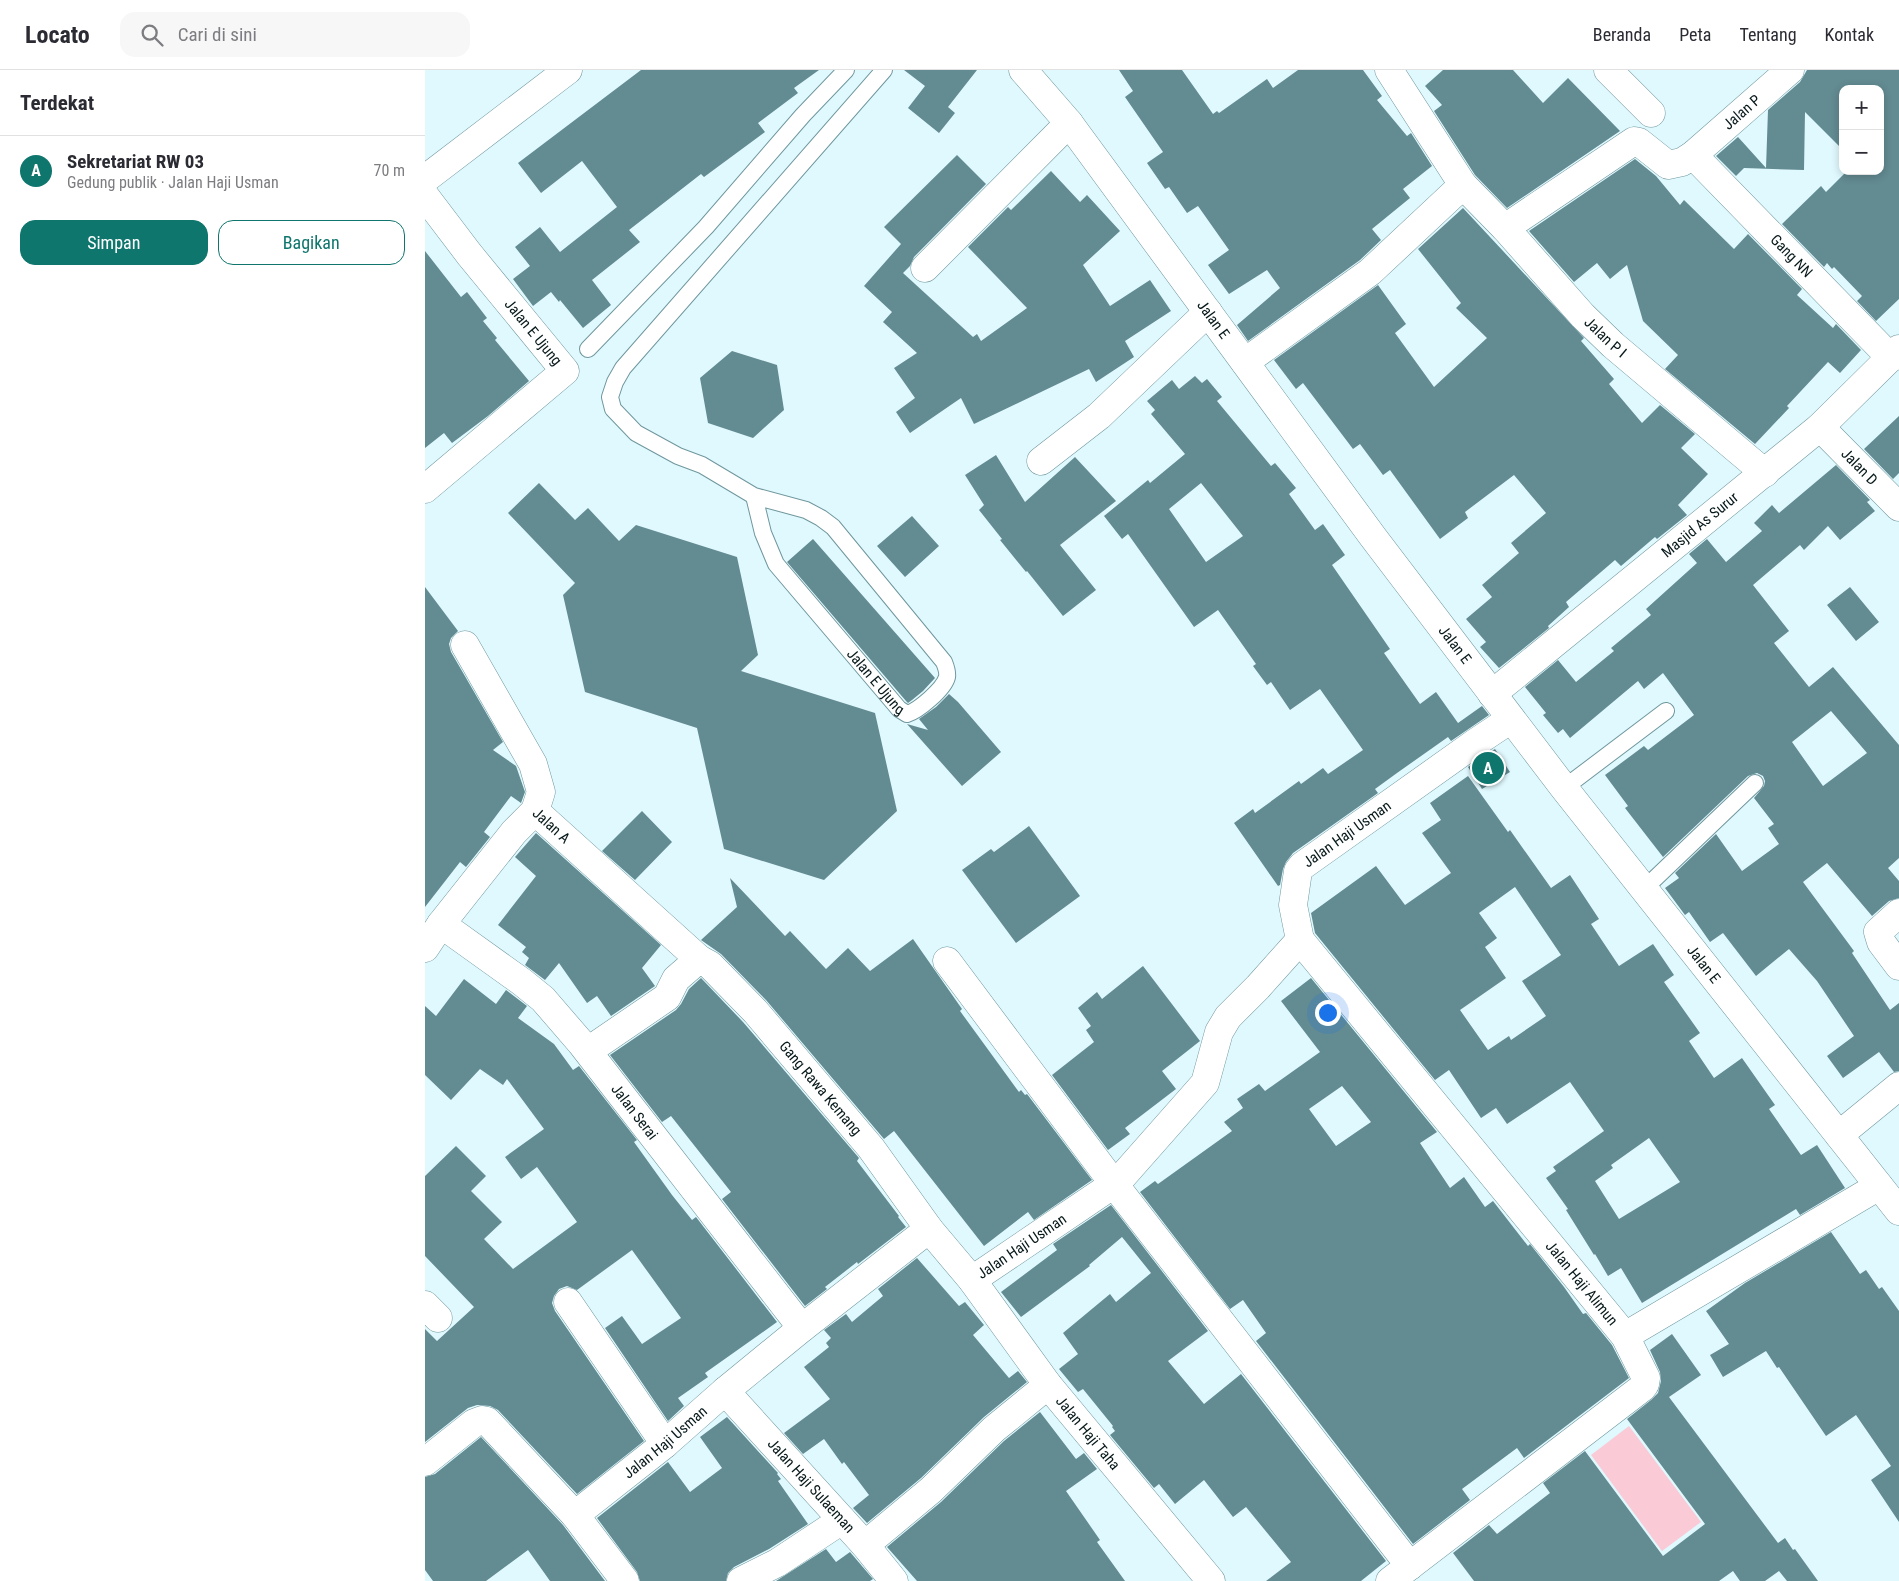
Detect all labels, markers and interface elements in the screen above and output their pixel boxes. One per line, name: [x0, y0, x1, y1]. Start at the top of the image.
search box: [120, 12, 470, 57]
text: Locato: [25, 21, 90, 49]
icon: search: [138, 21, 166, 49]
text: Cari di sini: [178, 23, 257, 46]
text: Beranda: [1593, 24, 1651, 45]
text: Peta: [1679, 24, 1711, 45]
text: Tentang: [1739, 24, 1797, 45]
text: Kontak: [1825, 24, 1874, 45]
map controls: [1839, 85, 1884, 175]
button: +: [1839, 85, 1884, 130]
text: Terdekat: [20, 91, 94, 115]
street label: Jalan P: [1719, 91, 1764, 134]
button: −: [1839, 130, 1884, 175]
text: Sekretariat RW 03: [67, 150, 204, 173]
text: A: [31, 161, 41, 180]
text: 70 m: [373, 161, 405, 180]
text: Gedung publik · Jalan Haji Usman: [67, 173, 279, 192]
button: Simpan: [20, 220, 208, 265]
button: Bagikan: [218, 220, 405, 265]
street label: Gang NN: [1767, 231, 1816, 281]
street label: Jalan E Ujung: [501, 295, 566, 369]
street label: Jalan E: [1193, 297, 1233, 342]
street label: Jalan P I: [1581, 313, 1630, 361]
street label: Jalan D: [1837, 445, 1881, 489]
street label: Masjid As Surur: [1658, 488, 1742, 561]
street label: Jalan E: [1435, 622, 1475, 667]
street label: Jalan E Ujung: [843, 645, 908, 719]
pin: A: [1472, 749, 1504, 787]
street label: Jalan Haji Usman: [1300, 797, 1394, 871]
street label: Jalan A: [529, 804, 574, 848]
street label: Jalan E: [1683, 942, 1724, 987]
your location: [1315, 1000, 1341, 1026]
street label: Gang Rawa Kemang: [775, 1037, 865, 1139]
street label: Jalan Serai: [607, 1081, 662, 1143]
street label: Jalan Haji Usman: [974, 1210, 1070, 1283]
street label: Jalan Haji Alimun: [1542, 1237, 1622, 1329]
street label: Jalan Haji Taha: [1052, 1392, 1124, 1474]
street label: Jalan Haji Usman: [620, 1402, 711, 1482]
street label: Jalan Haji Sulaeman: [764, 1435, 858, 1537]

